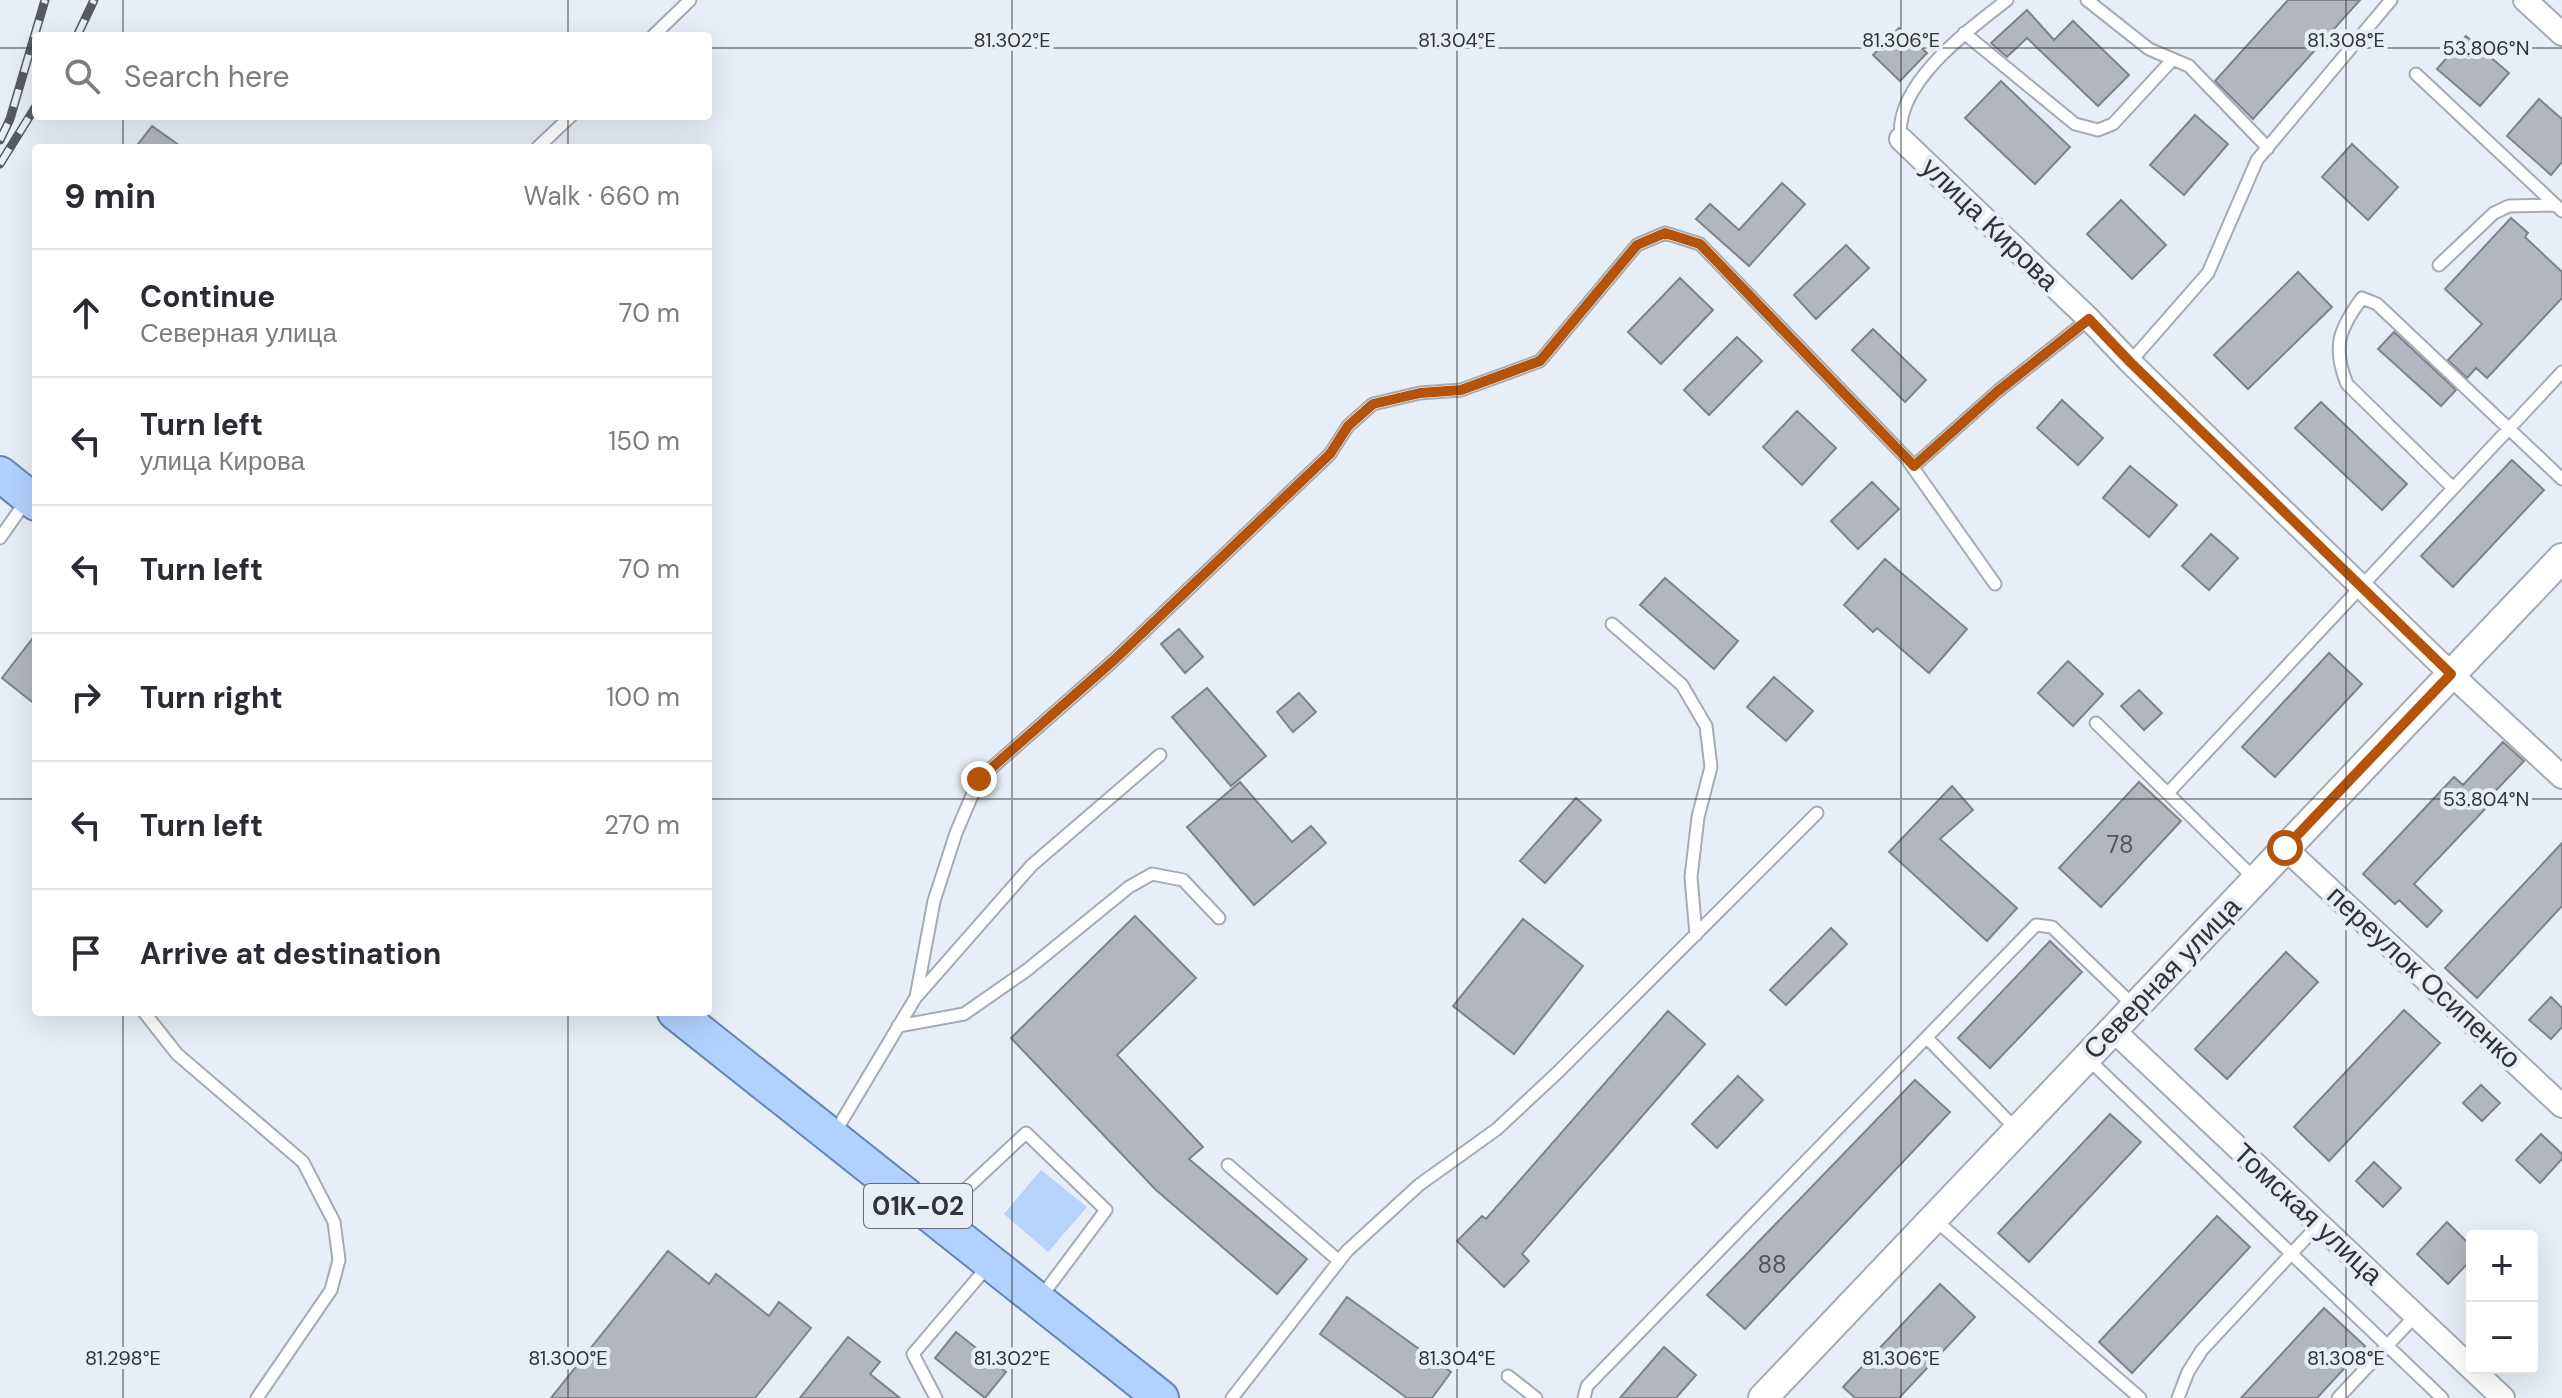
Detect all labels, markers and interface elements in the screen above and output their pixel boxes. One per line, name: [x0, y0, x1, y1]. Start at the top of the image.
text: 81.302°E: [974, 27, 1050, 53]
text: 81.304°E: [1418, 27, 1496, 53]
text: 81.306°E: [1862, 27, 1940, 53]
text: 81.308°E: [2307, 27, 2385, 53]
search box: [32, 32, 712, 120]
text: 53.806°N: [2442, 35, 2530, 61]
icon: search: [60, 54, 104, 98]
text: Search here: [124, 57, 290, 96]
street label: улица Кирова: [1913, 149, 2067, 299]
text: 9 min: [64, 174, 156, 219]
text: Walk · 660 m: [524, 179, 680, 213]
text: Continue: [140, 277, 275, 316]
icon: ahead: [64, 291, 108, 335]
text: 70 m: [619, 296, 680, 330]
text: Северная улица: [140, 316, 337, 350]
text: Turn left: [140, 405, 263, 444]
icon: left: [64, 419, 108, 463]
text: 150 m: [608, 424, 680, 458]
text: улица Кирова: [140, 444, 305, 478]
icon: left: [64, 547, 108, 591]
text: Turn left: [140, 550, 263, 589]
text: 70 m: [619, 552, 680, 586]
icon: right: [64, 675, 108, 719]
text: Turn right: [140, 678, 283, 717]
text: 100 m: [606, 680, 680, 714]
route end: [961, 761, 997, 797]
text: 53.804°N: [2443, 786, 2529, 812]
icon: left: [64, 803, 108, 847]
text: Turn left: [140, 806, 263, 845]
text: 270 m: [604, 808, 680, 842]
house number: 78: [2107, 829, 2134, 860]
route start: [2267, 830, 2303, 866]
street label: переулок Осипенко: [2319, 877, 2529, 1077]
street label: Северная улица: [2075, 889, 2249, 1067]
icon: arrive: [64, 931, 108, 975]
text: Arrive at destination: [140, 934, 441, 973]
street label: Томская улица: [2225, 1135, 2391, 1293]
road number: 01К-02: [864, 1184, 972, 1228]
map controls: [2466, 1230, 2538, 1374]
button: +: [2466, 1230, 2538, 1302]
house number: 88: [1757, 1249, 1787, 1280]
button: −: [2466, 1302, 2538, 1374]
text: 81.298°E: [85, 1345, 161, 1371]
text: 81.300°E: [528, 1345, 608, 1371]
text: 81.302°E: [974, 1345, 1050, 1371]
text: 81.304°E: [1418, 1345, 1496, 1371]
text: 81.306°E: [1862, 1345, 1940, 1371]
text: 81.308°E: [2307, 1345, 2385, 1371]

